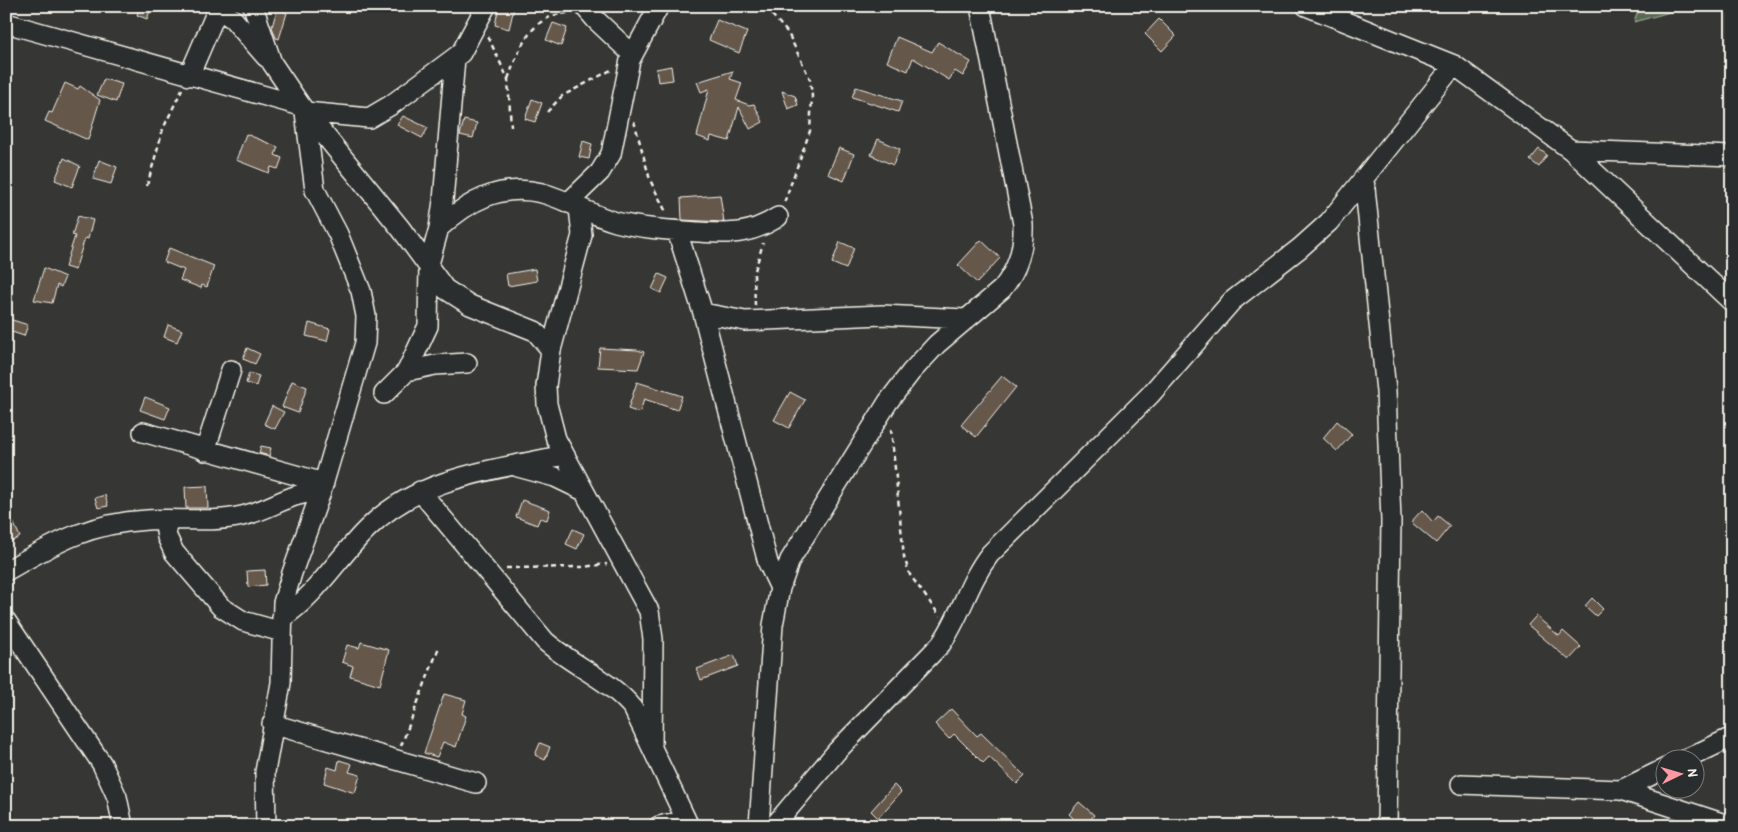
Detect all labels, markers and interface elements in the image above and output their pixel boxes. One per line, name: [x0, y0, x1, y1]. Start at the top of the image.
north arrow: [1656, 750, 1706, 800]
text: N: [1684, 768, 1703, 778]

